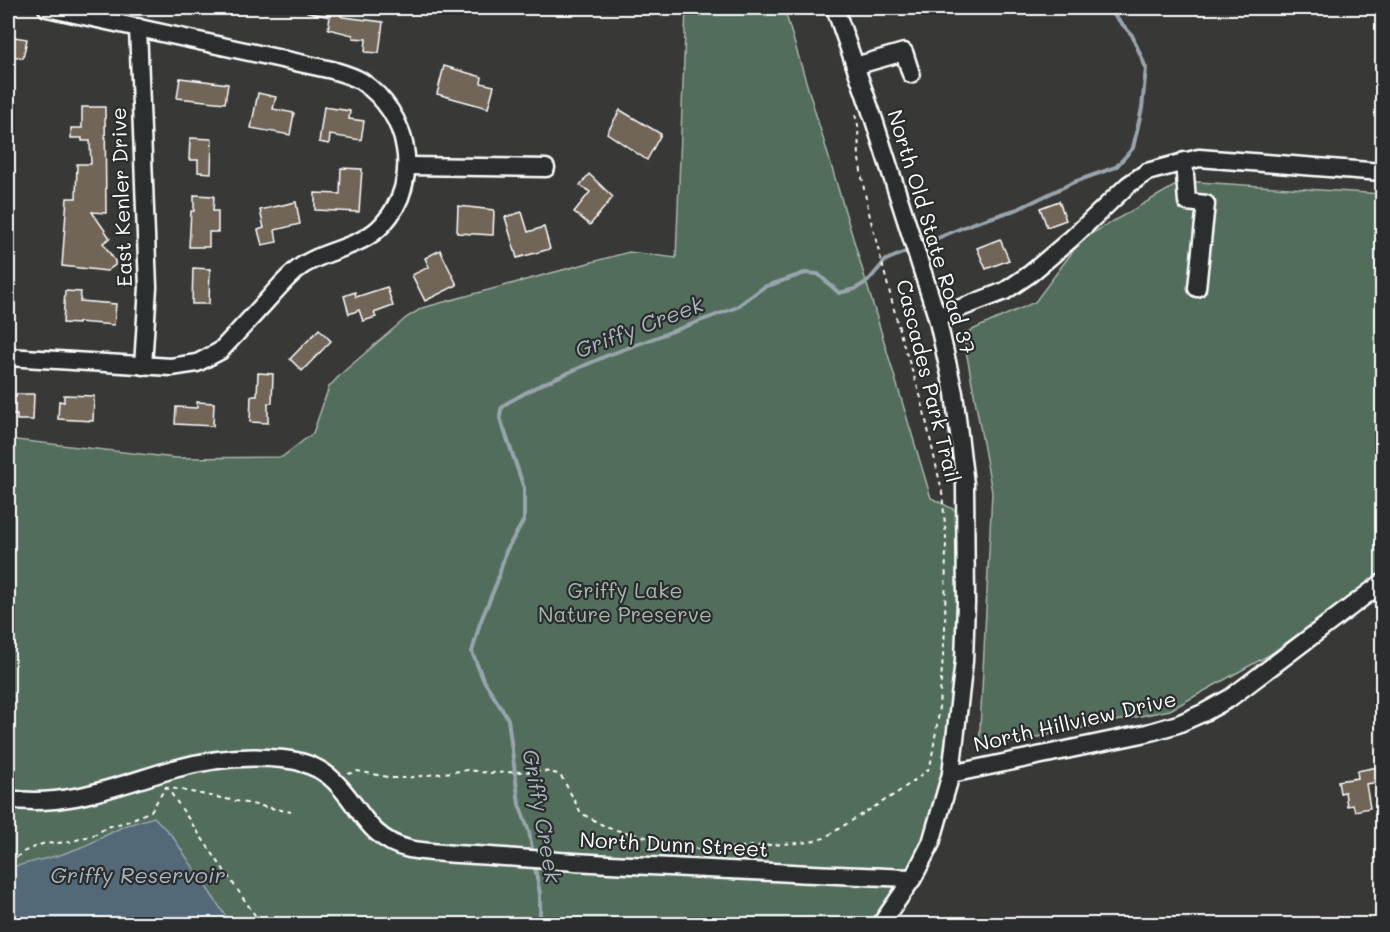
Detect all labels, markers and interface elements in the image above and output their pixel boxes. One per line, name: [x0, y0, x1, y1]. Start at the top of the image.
street label: North Old State Road 37: [882, 106, 983, 357]
street label: East Kenler Drive: [104, 107, 137, 287]
street label: Cascades Park Trail: [891, 276, 968, 485]
water label: Griffy Creek: [570, 288, 708, 364]
park label: Griffy Lake Nature Preserve: [538, 576, 712, 627]
street label: North Hillview Drive: [971, 684, 1179, 757]
water label: Griffy Creek: [516, 747, 569, 886]
street label: North Dunn Street: [579, 825, 769, 862]
water label: Griffy Reservoir: [50, 860, 226, 889]

